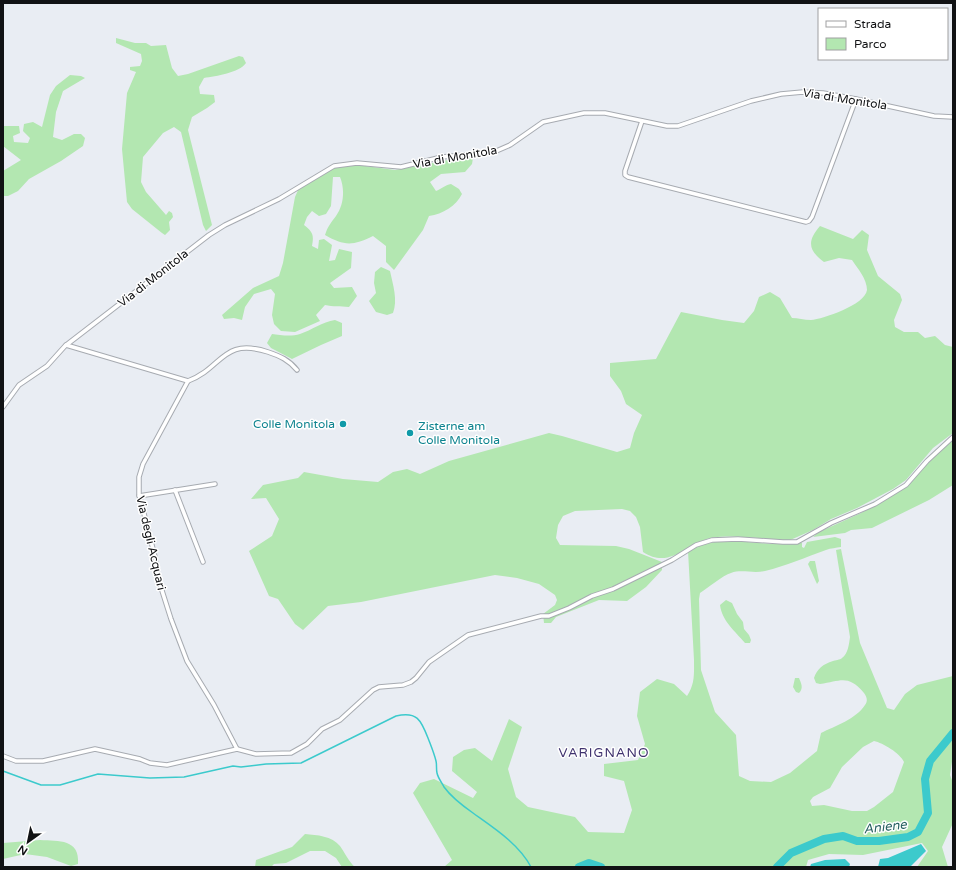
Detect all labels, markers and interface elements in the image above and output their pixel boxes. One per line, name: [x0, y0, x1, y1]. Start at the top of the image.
legend: [818, 8, 948, 60]
text: Strada: [854, 17, 891, 31]
text: Parco: [854, 37, 887, 51]
street label: Via di Monitola: [802, 85, 888, 113]
street label: Via di Monitola: [412, 143, 498, 171]
street label: Via di Monitola: [115, 246, 191, 310]
place label: Colle Monitola: [253, 417, 335, 431]
marker: Colle Monitola: [338, 419, 348, 429]
place label: Zisterne am Colle Monitola: [418, 419, 500, 447]
marker: Zisterne am Colle Monitola: [405, 428, 415, 438]
street label: Via degli Acquari: [133, 494, 169, 592]
district label: VARIGNANO: [558, 745, 650, 761]
water label: Aniene: [863, 816, 908, 838]
north arrow: [8, 822, 48, 862]
text: N: [16, 842, 30, 858]

